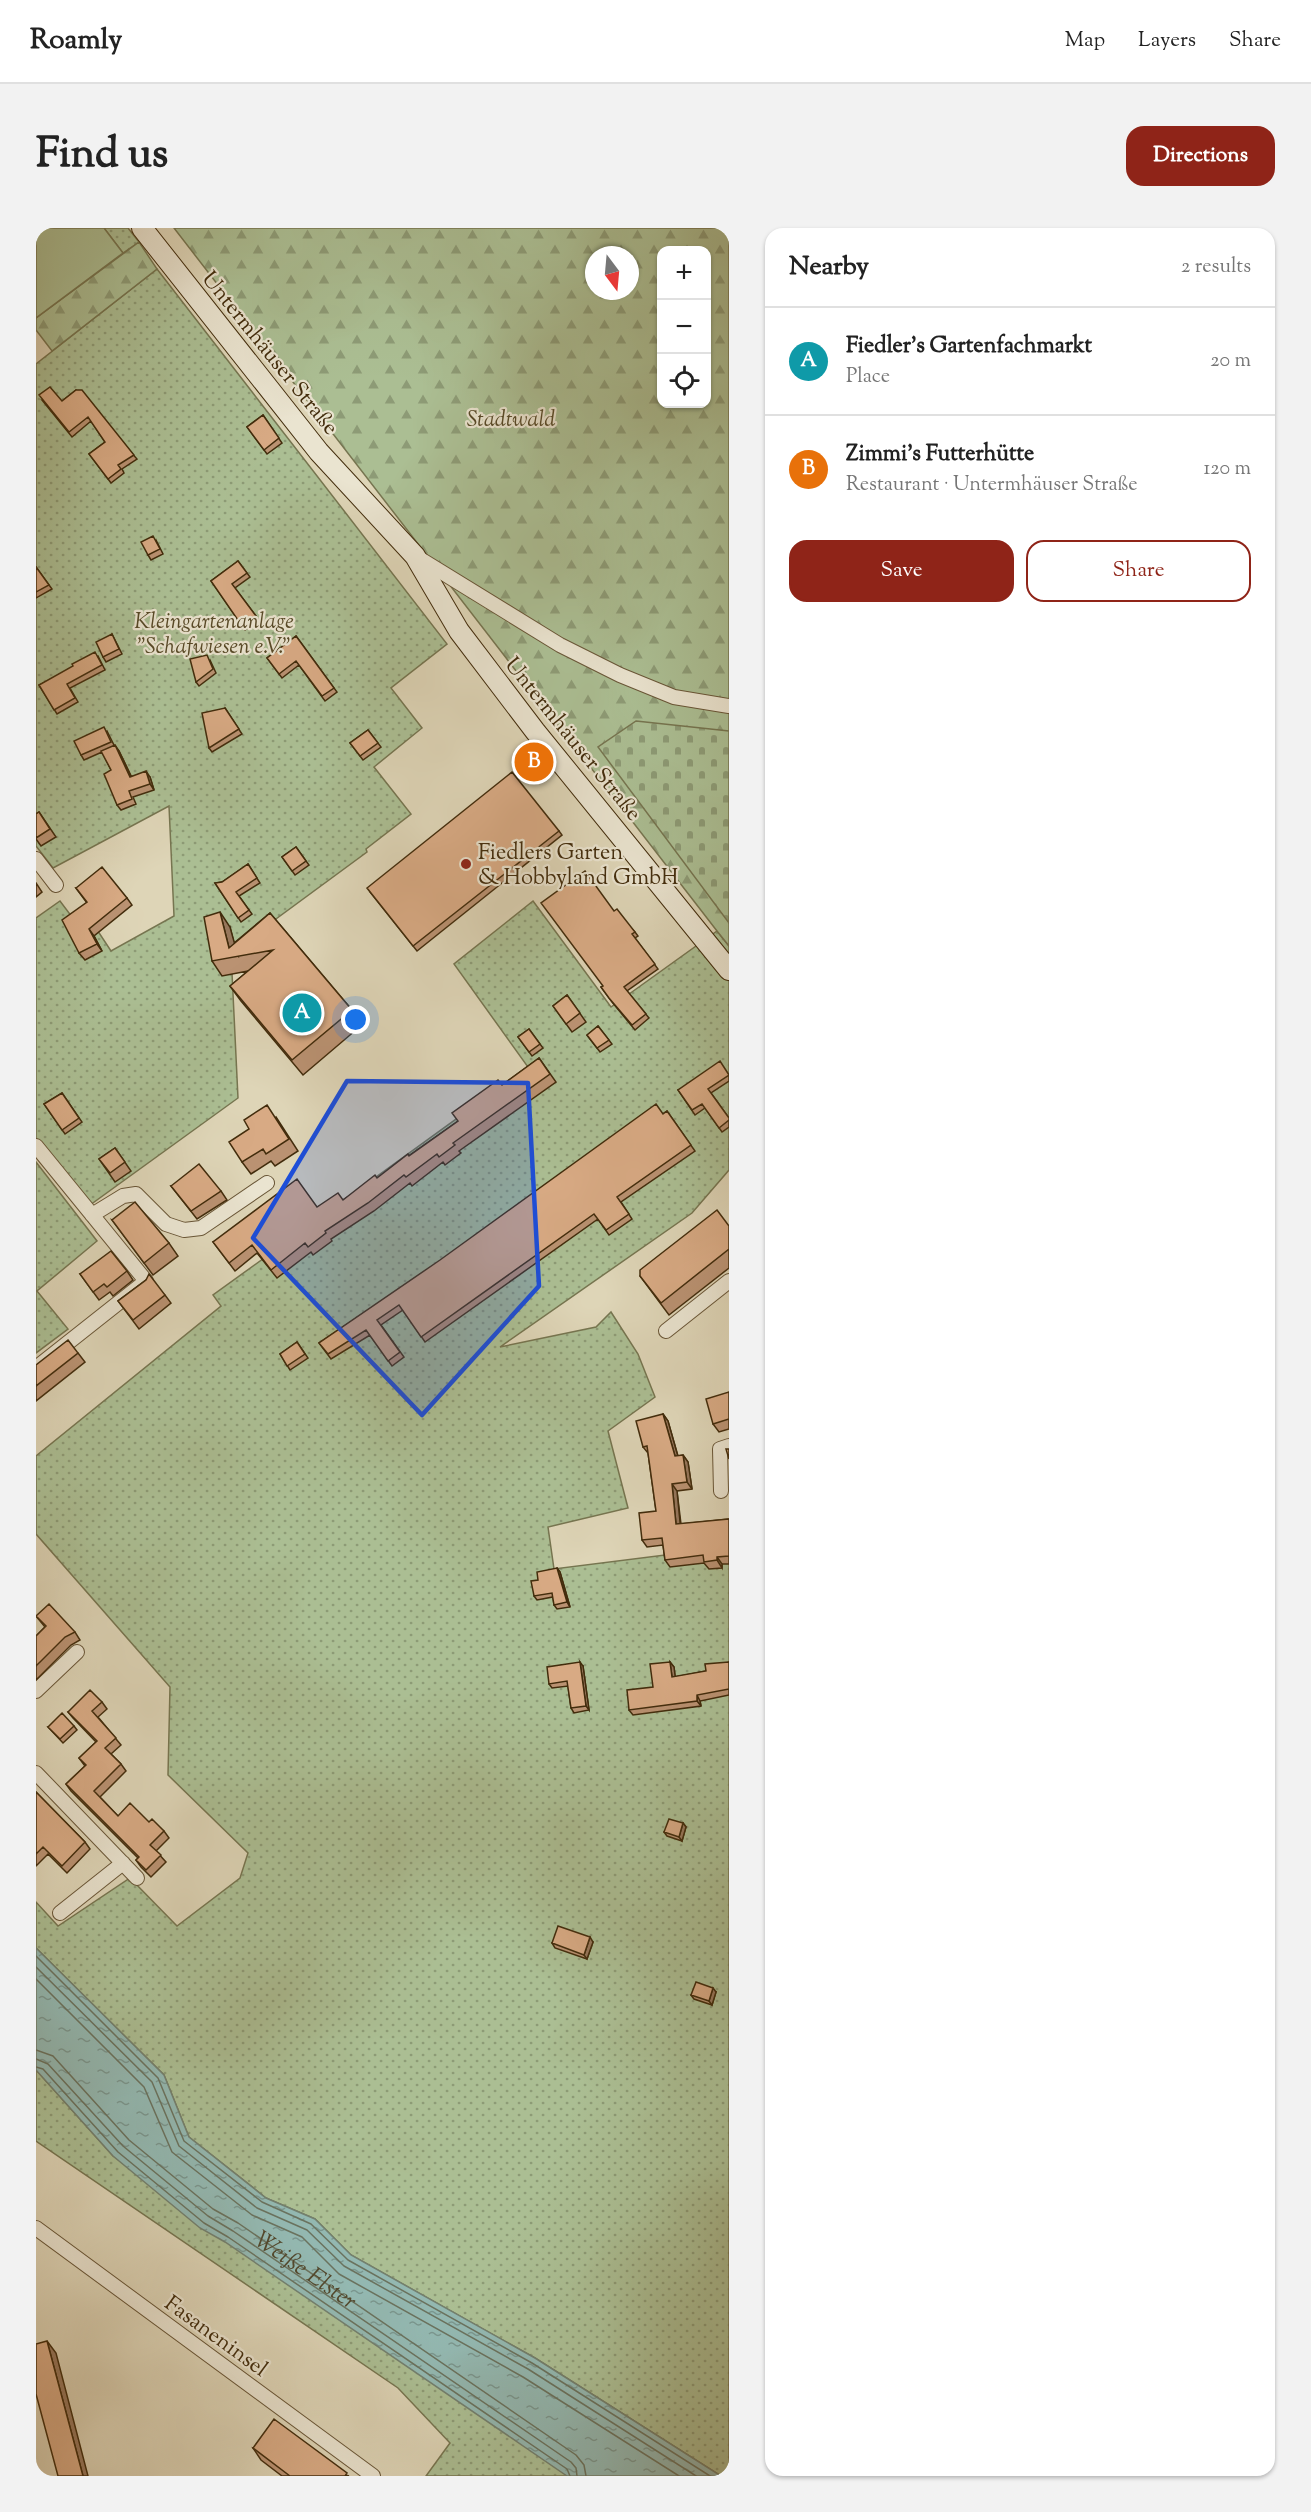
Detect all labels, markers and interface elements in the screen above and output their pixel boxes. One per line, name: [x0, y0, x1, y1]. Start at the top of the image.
text: Roamly: [30, 21, 122, 61]
text: Map: [1065, 26, 1105, 56]
text: Layers: [1138, 26, 1196, 56]
text: Share: [1229, 26, 1281, 56]
text: Find us: [36, 126, 168, 186]
button: Directions: [1126, 126, 1275, 186]
north arrow: [585, 246, 639, 300]
map controls: [657, 246, 711, 408]
button: +: [657, 246, 711, 300]
text: Nearby: [789, 249, 869, 286]
text: 2 results: [1181, 253, 1251, 282]
street label: Untermhäuser Straße: [192, 265, 345, 443]
button: −: [657, 300, 711, 354]
text: Fiedler's Gartenfachmarkt: [846, 331, 1092, 363]
text: A: [800, 347, 817, 376]
text: 20 m: [1210, 347, 1251, 376]
button: locate: [657, 354, 711, 408]
text: Place: [846, 363, 890, 392]
park label: Stadtwald: [467, 405, 555, 437]
text: Zimmi's Futterhütte: [846, 439, 1034, 471]
text: B: [802, 455, 815, 484]
text: 120 m: [1203, 455, 1251, 484]
text: Restaurant · Untermhäuser Straße: [846, 471, 1138, 500]
button: Save: [789, 540, 1014, 602]
button: Share: [1026, 540, 1251, 602]
park label: Kleingartenanlage "Schafwiesen e.V.": [134, 607, 294, 664]
street label: Untermhäuser Straße: [495, 651, 648, 829]
pin: B: [514, 740, 554, 784]
place label: Fiedlers Garten & Hobbyland GmbH: [478, 838, 678, 895]
marker: Fiedlers Garten & Hobbyland GmbH: [459, 857, 473, 871]
pin: A: [282, 990, 322, 1036]
your location: [341, 1005, 370, 1034]
water label: Weiße Elster: [246, 2224, 363, 2319]
street label: Fasaneninsel: [157, 2289, 274, 2386]

